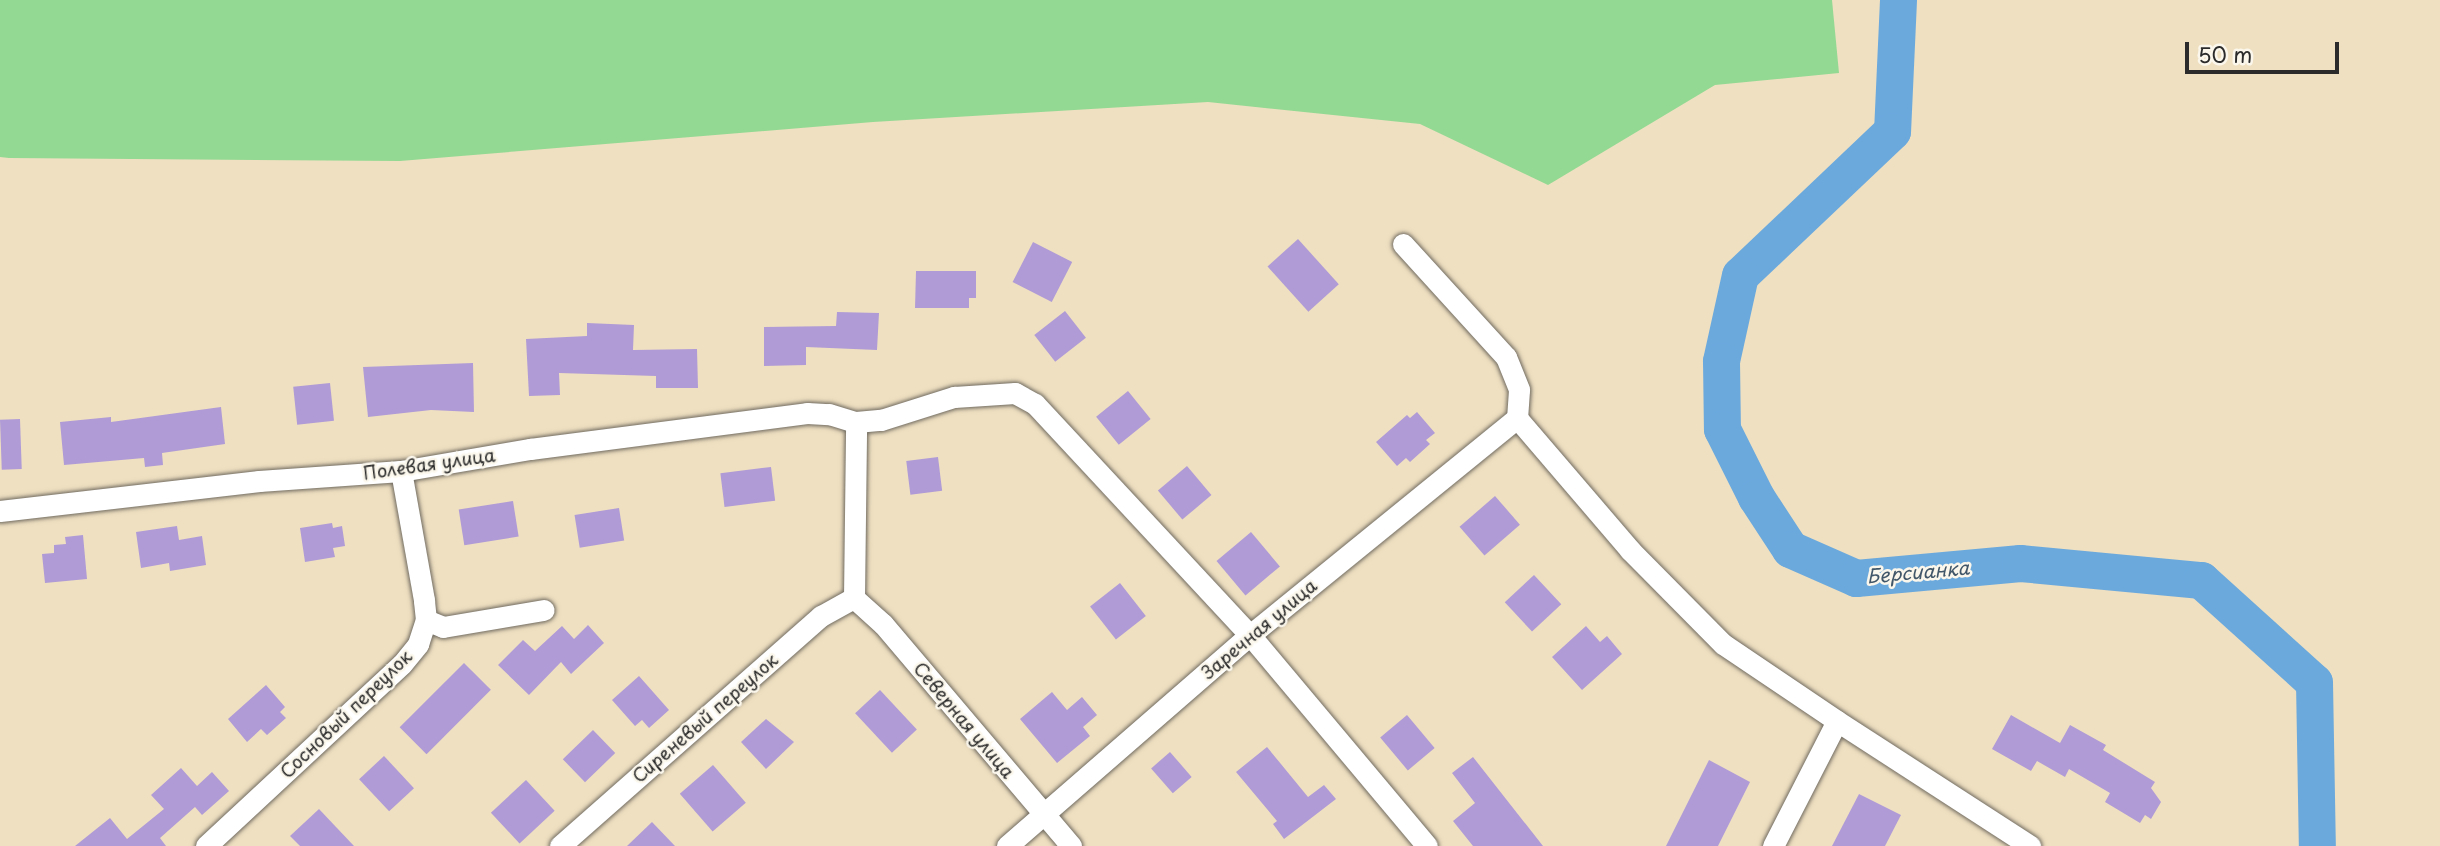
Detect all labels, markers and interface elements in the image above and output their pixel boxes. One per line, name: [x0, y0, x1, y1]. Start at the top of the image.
scale bar: [2188, 28, 2342, 72]
text: 50 m: [2198, 38, 2252, 70]
street label: Полевая улица: [361, 444, 497, 484]
water label: Берсианка: [1866, 556, 1970, 588]
street label: Заречная улица: [1197, 574, 1321, 684]
street label: Сосновый переулок: [276, 646, 416, 782]
street label: Сиреневый переулок: [628, 649, 782, 787]
street label: Северная улица: [909, 657, 1019, 783]

